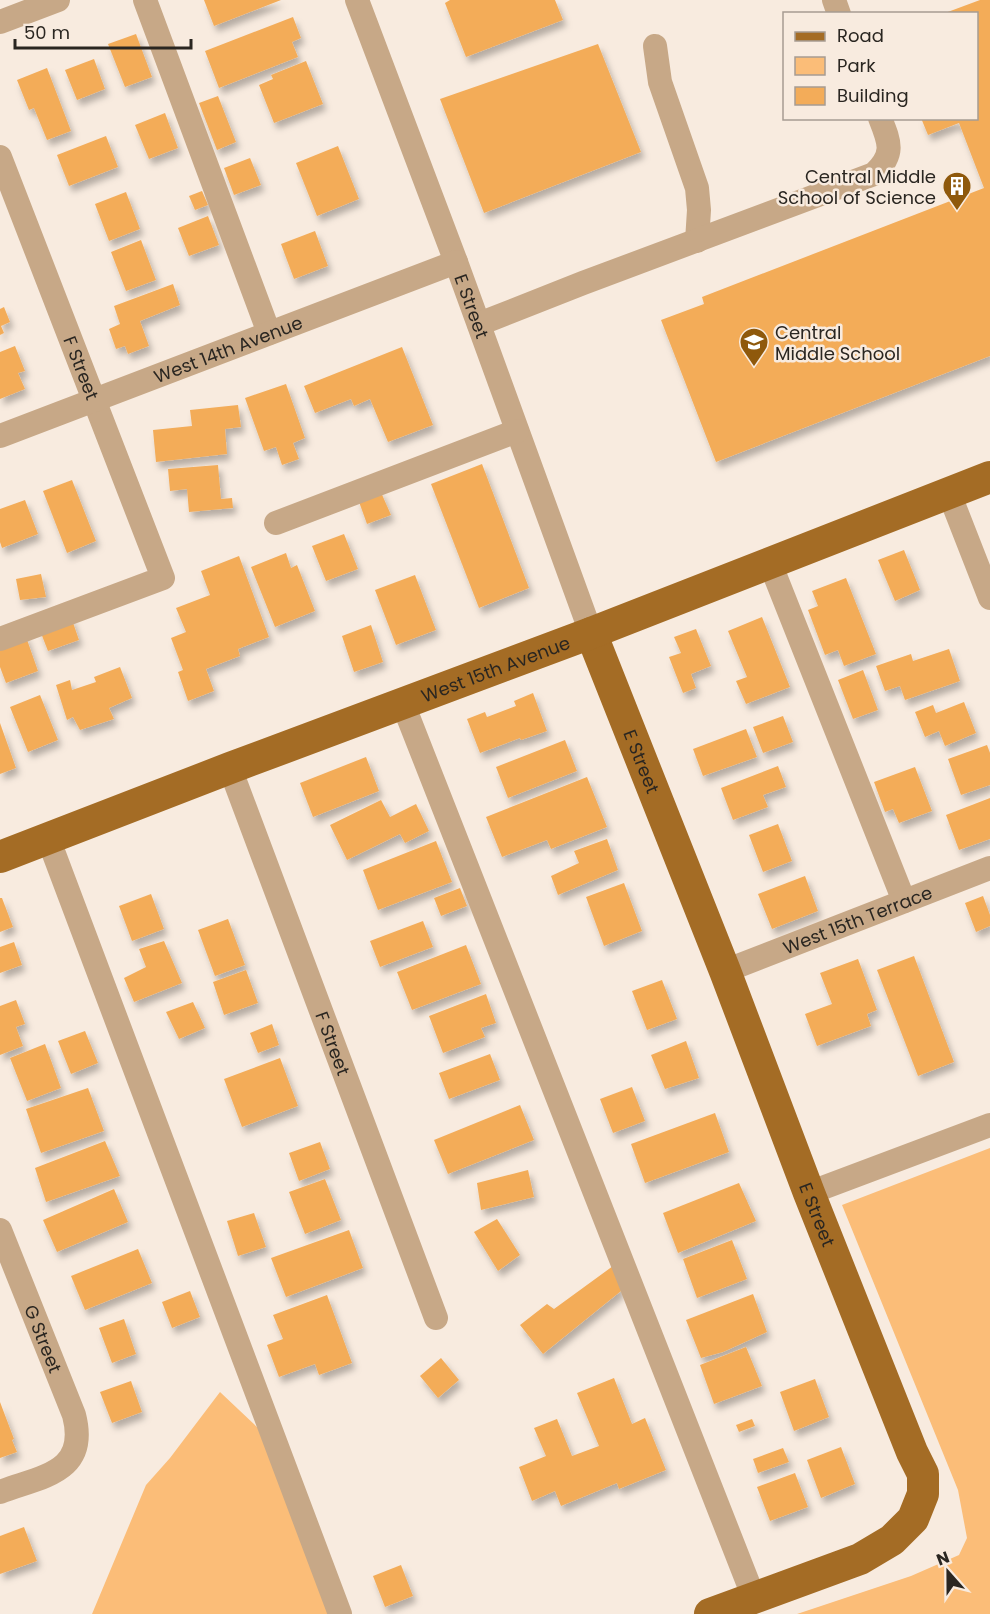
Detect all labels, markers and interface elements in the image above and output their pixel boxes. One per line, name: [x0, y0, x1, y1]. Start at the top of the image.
scale bar: [15, 12, 190, 50]
legend: [783, 12, 978, 120]
text: 50 m: [24, 20, 70, 45]
text: Road: [837, 23, 884, 48]
text: Park: [837, 53, 876, 78]
text: Building: [837, 83, 909, 108]
place label: Central Middle School of Science: [778, 164, 936, 210]
building icon: Central Middle School of Science: [941, 170, 973, 212]
street label: E Street: [449, 270, 495, 342]
street label: West 14th Avenue: [150, 309, 306, 389]
place label: Central Middle School: [775, 320, 900, 366]
school or university icon: Central Middle School: [738, 326, 770, 368]
street label: F Street: [58, 332, 105, 403]
street label: West 15th Avenue: [417, 630, 573, 708]
street label: E Street: [618, 726, 666, 797]
street label: West 15th Terrace: [779, 879, 936, 960]
street label: F Street: [310, 1008, 357, 1079]
street label: E Street: [794, 1179, 841, 1250]
street label: G Street: [19, 1301, 68, 1377]
north arrow: [918, 1542, 978, 1602]
text: N: [933, 1546, 953, 1571]

